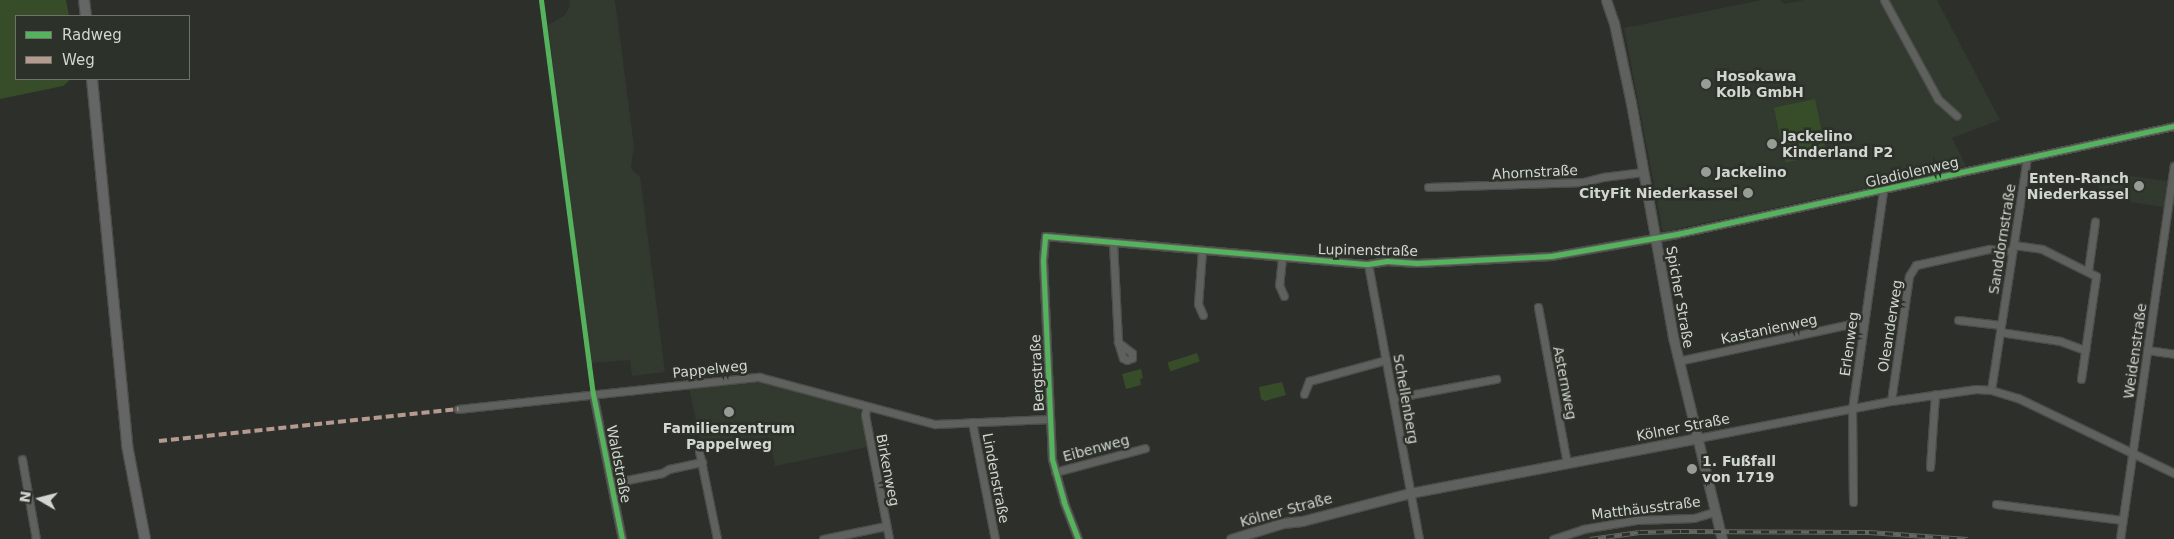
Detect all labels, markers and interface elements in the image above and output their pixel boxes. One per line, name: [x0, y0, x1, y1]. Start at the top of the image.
legend: [15, 15, 190, 80]
text: Radweg: [62, 26, 122, 44]
text: Weg: [62, 51, 95, 69]
place label: Hosokawa Kolb GmbH: [1716, 68, 1804, 100]
marker: Hosokawa Kolb GmbH: [1700, 78, 1712, 90]
place label: Jackelino Kinderland P2: [1782, 128, 1893, 160]
marker: Jackelino Kinderland P2: [1766, 138, 1778, 150]
street label: Gladiolenweg: [1864, 153, 1960, 191]
street label: Ahornstraße: [1492, 161, 1578, 183]
place label: Jackelino: [1716, 164, 1787, 180]
marker: Jackelino: [1700, 166, 1712, 178]
place label: Enten-Ranch Niederkassel: [2027, 170, 2129, 202]
marker: Enten-Ranch Niederkassel: [2133, 180, 2145, 192]
street label: Sanddornstraße: [1985, 183, 2019, 295]
place label: CityFit Niederkassel: [1579, 185, 1738, 201]
marker: CityFit Niederkassel: [1742, 187, 1754, 199]
street label: Lupinenstraße: [1318, 241, 1418, 259]
street label: Spicher Straße: [1663, 245, 1697, 349]
street label: Oleanderweg: [1874, 279, 1906, 373]
street label: Weidenstraße: [2120, 302, 2150, 400]
street label: Kastanienweg: [1719, 311, 1819, 347]
street label: Erlenweg: [1836, 311, 1862, 377]
street label: Bergstraße: [1027, 334, 1047, 412]
street label: Asternweg: [1550, 345, 1580, 421]
street label: Schellenberg: [1390, 353, 1422, 445]
street label: Pappelweg: [672, 357, 748, 381]
marker: Familienzentrum Pappelweg: [723, 406, 735, 418]
street label: Kölner Straße: [1635, 410, 1731, 444]
place label: Familienzentrum Pappelweg: [663, 420, 795, 452]
street label: Waldstraße: [603, 424, 635, 504]
street label: Lindenstraße: [979, 431, 1013, 525]
street label: Eibenweg: [1061, 431, 1131, 465]
street label: Birkenweg: [873, 432, 903, 508]
place label: 1. Fußfall von 1719: [1702, 453, 1776, 486]
marker: 1. Fußfall von 1719: [1686, 463, 1698, 475]
north arrow: [15, 474, 65, 524]
text: N: [16, 490, 34, 504]
street label: Kölner Straße: [1238, 490, 1334, 530]
street label: Matthäusstraße: [1590, 493, 1702, 523]

